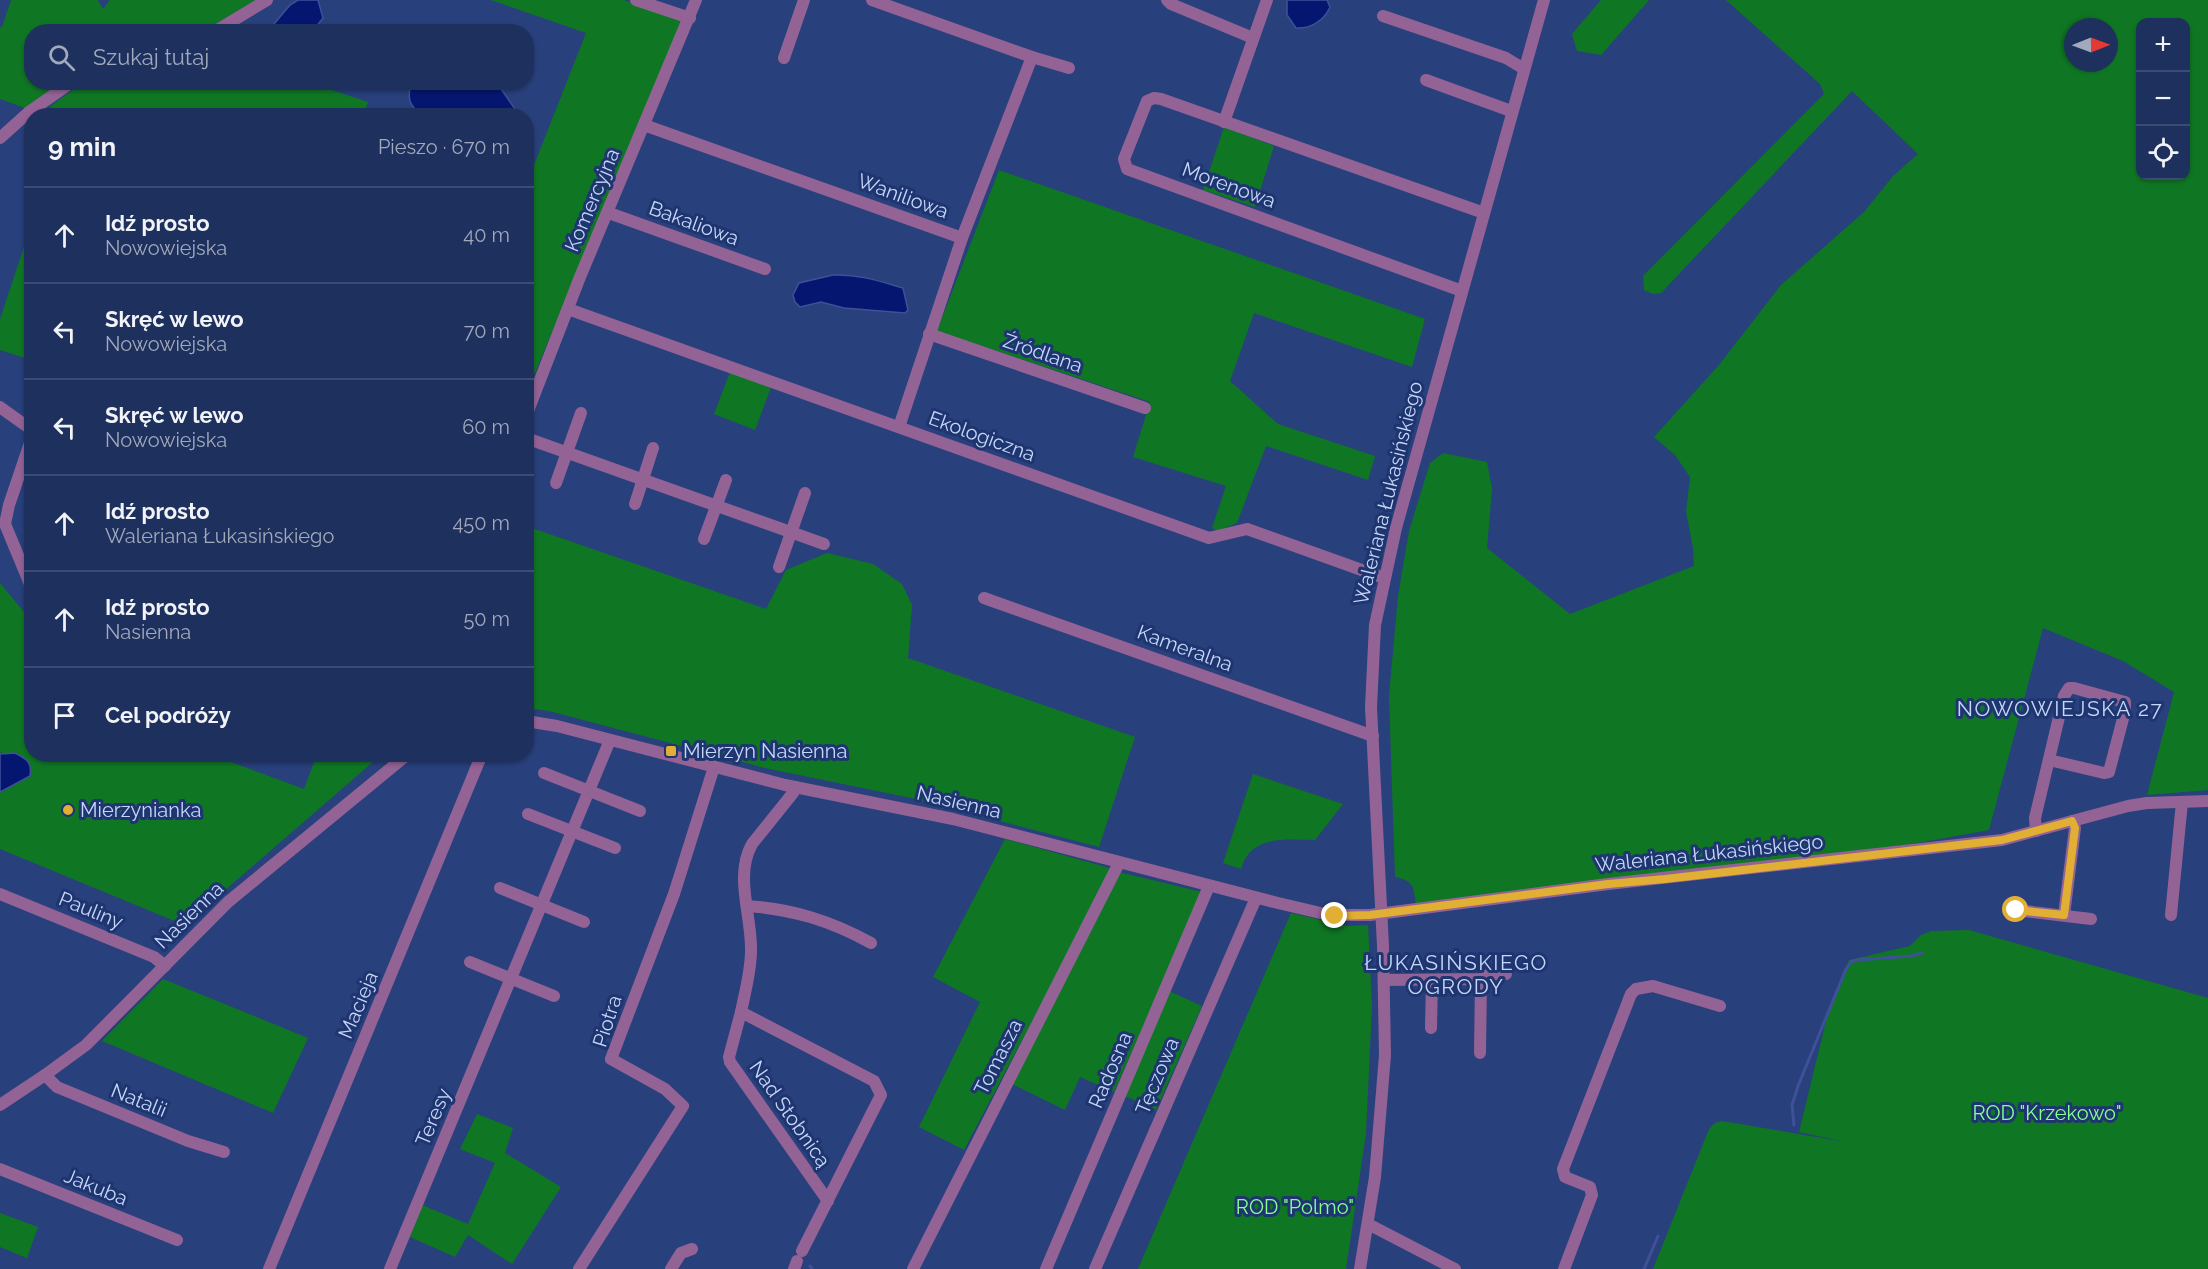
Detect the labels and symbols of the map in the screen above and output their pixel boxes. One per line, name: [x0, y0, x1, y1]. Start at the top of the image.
north arrow: [2064, 18, 2118, 72]
street label: Komercyjna: [560, 145, 624, 255]
street label: Morenowa: [1179, 157, 1279, 213]
street label: Waniliowa: [854, 168, 952, 224]
street label: Bakaliowa: [646, 196, 742, 250]
street label: Źródlana: [1000, 328, 1086, 378]
street label: Waleriana Łukasińskiego: [1349, 379, 1427, 607]
street label: Ekologiczna: [925, 406, 1039, 466]
street label: Kameralna: [1134, 620, 1236, 676]
district label: NOWOWIEJSKA 27: [1957, 696, 2163, 721]
place label: Mierzyn Nasienna: [683, 739, 847, 763]
marker: Mierzyn Nasienna: [664, 744, 678, 758]
street label: Nasienna: [914, 781, 1004, 823]
place label: Mierzynianka: [80, 798, 201, 822]
marker: Mierzynianka: [61, 803, 75, 817]
street label: Waleriana Łukasińskiego: [1594, 829, 1824, 877]
street label: Nasienna: [150, 876, 228, 954]
street label: Pauliny: [55, 886, 127, 934]
route start: [2002, 896, 2028, 922]
route end: [1321, 902, 1347, 928]
district label: ŁUKASIŃSKIEGO OGRODY: [1364, 950, 1548, 999]
street label: Macieja: [333, 968, 383, 1042]
street label: Piotra: [587, 992, 627, 1050]
street label: Tomasza: [969, 1015, 1027, 1099]
street label: Radosna: [1083, 1028, 1137, 1112]
street label: Tęczowa: [1130, 1034, 1184, 1118]
street label: Nad Stobnicą: [744, 1056, 836, 1172]
street label: Natalii: [108, 1078, 170, 1122]
street label: Teresy: [410, 1084, 456, 1150]
park label: ROD "Krzekowo": [1972, 1101, 2122, 1125]
street label: Jakuba: [61, 1163, 131, 1211]
park label: ROD "Polmo": [1236, 1195, 1354, 1219]

